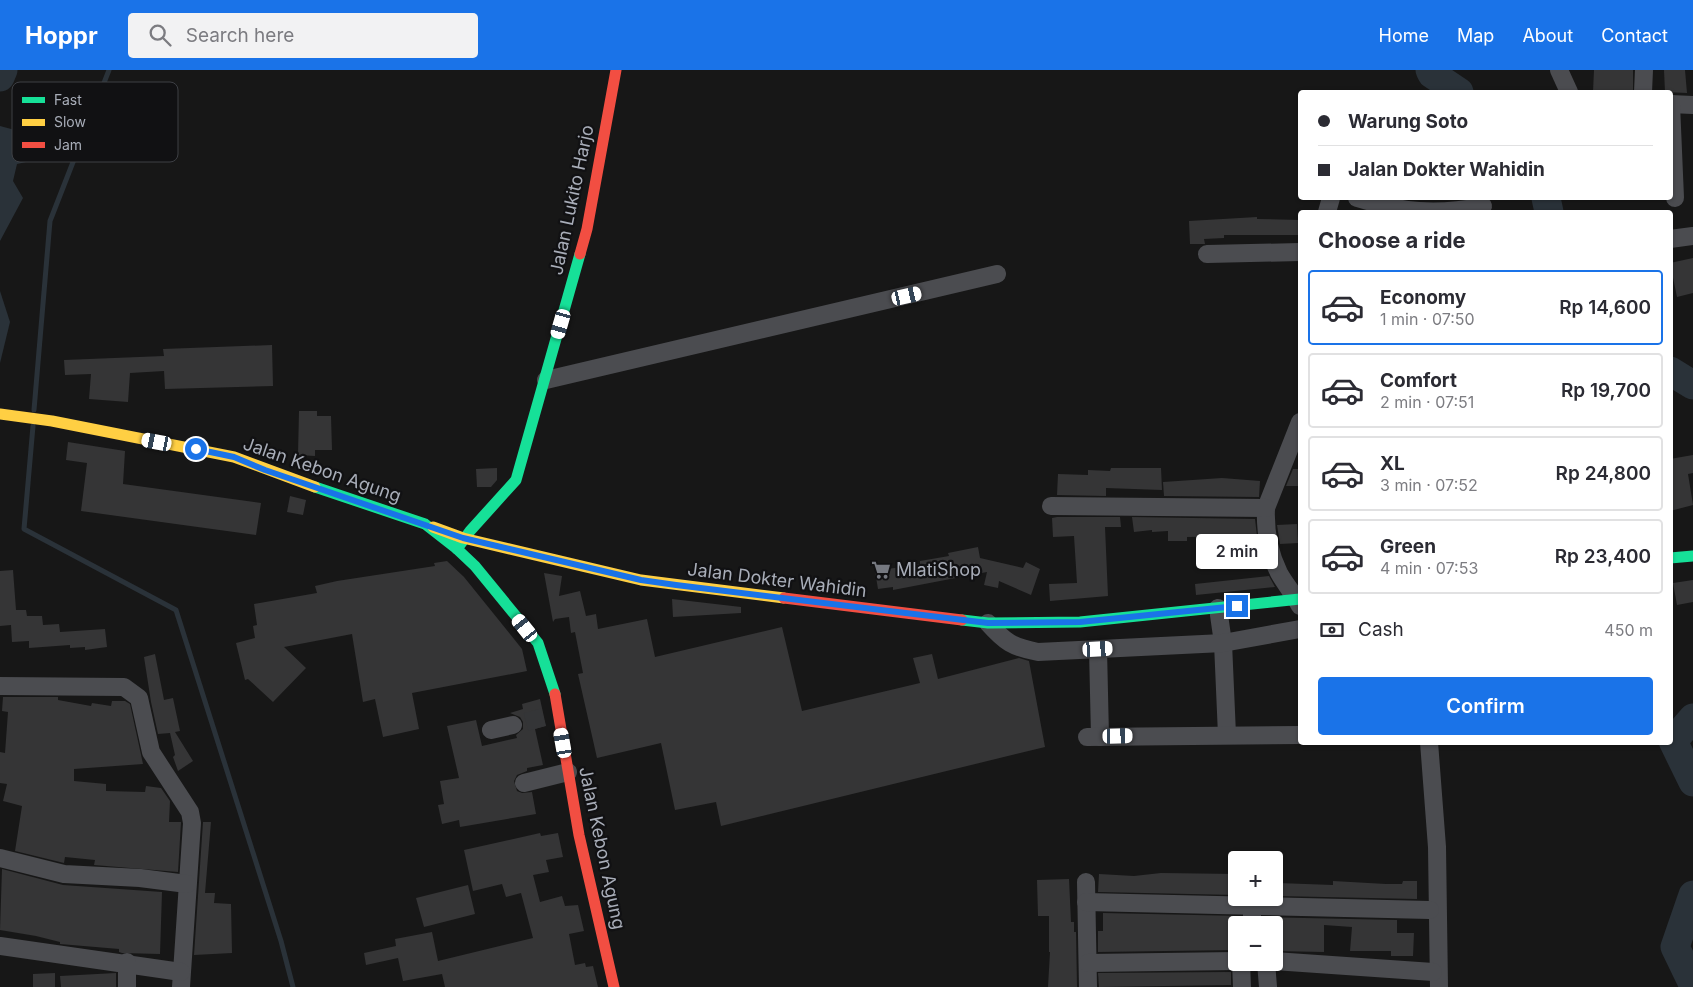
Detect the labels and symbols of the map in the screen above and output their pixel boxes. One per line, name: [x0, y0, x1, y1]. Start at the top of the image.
legend: [12, 82, 178, 162]
text: Fast: [54, 91, 82, 108]
text: Slow: [54, 113, 86, 130]
street label: Jalan Lukito Harjo: [545, 123, 598, 277]
text: Jam: [54, 136, 82, 153]
car: [890, 285, 923, 307]
car: [549, 308, 572, 340]
car: [140, 432, 173, 452]
street label: Jalan Kebon Agung: [240, 433, 404, 506]
route start: [185, 438, 207, 460]
callout: 2 min: [1196, 534, 1278, 568]
street label: Jalan Dokter Wahidin: [686, 558, 868, 601]
supermarket icon: MlatiShop: [870, 559, 892, 581]
place label: MlatiShop: [896, 559, 981, 580]
route end: [1226, 595, 1248, 617]
car: [509, 612, 540, 644]
car: [1082, 641, 1113, 657]
car: [553, 727, 572, 759]
car: [1102, 728, 1133, 744]
street label: Jalan Kebon Agung: [575, 765, 630, 931]

